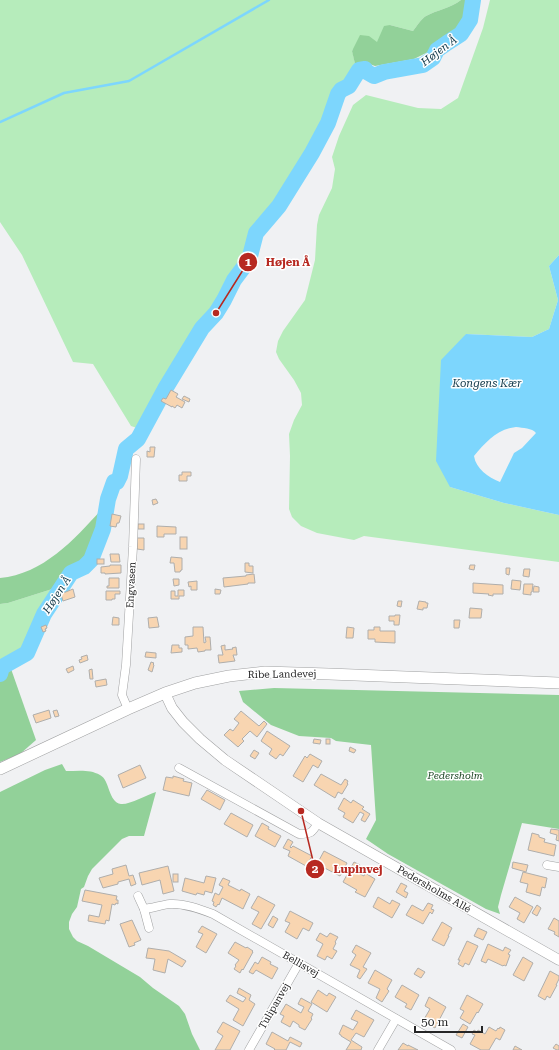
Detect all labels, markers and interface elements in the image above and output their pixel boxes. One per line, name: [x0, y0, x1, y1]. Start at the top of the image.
water label: Højen Å: [417, 32, 460, 69]
callout: Højen Å: [238, 250, 319, 273]
text: 1: [245, 255, 252, 269]
text: Højen Å: [266, 255, 310, 269]
water label: Kongens Kær: [451, 377, 522, 390]
street label: Engvasen: [124, 561, 138, 608]
water label: Højen Å: [39, 573, 74, 617]
street label: Ribe Landevej: [248, 668, 316, 680]
park label: Pedersholm: [426, 770, 483, 781]
callout: Lupinvej: [305, 858, 390, 881]
text: 2: [312, 862, 319, 876]
text: Lupinvej: [334, 863, 382, 876]
street label: Pedersholms Allé: [395, 863, 473, 915]
street label: Bellisvej: [281, 949, 321, 979]
street label: Tulipanvej: [256, 981, 292, 1031]
scale bar: [415, 1008, 482, 1034]
text: 50 m: [421, 1015, 448, 1029]

